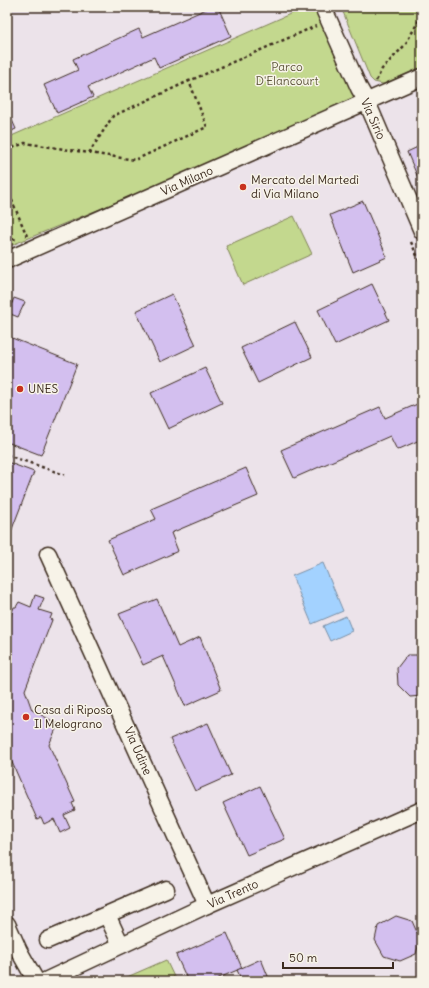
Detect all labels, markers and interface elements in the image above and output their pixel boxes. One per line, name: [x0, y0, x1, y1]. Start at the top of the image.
park label: Parco D'Elancourt: [255, 59, 319, 88]
street label: Via Sirio: [358, 96, 389, 142]
street label: Via Milano: [158, 162, 215, 199]
place label: Mercato del Martedì di Via Milano: [251, 172, 359, 201]
marker: Mercato del Martedì di Via Milano: [238, 182, 248, 192]
place label: UNES: [28, 381, 58, 396]
marker: UNES: [15, 384, 25, 394]
place label: Casa di Riposo Il Melograno: [34, 702, 113, 731]
marker: Casa di Riposo Il Melograno: [21, 712, 31, 722]
street label: Via Udine: [121, 724, 156, 777]
street label: Via Trento: [205, 876, 261, 911]
scale bar: [283, 944, 393, 970]
text: 50 m: [289, 950, 318, 965]

